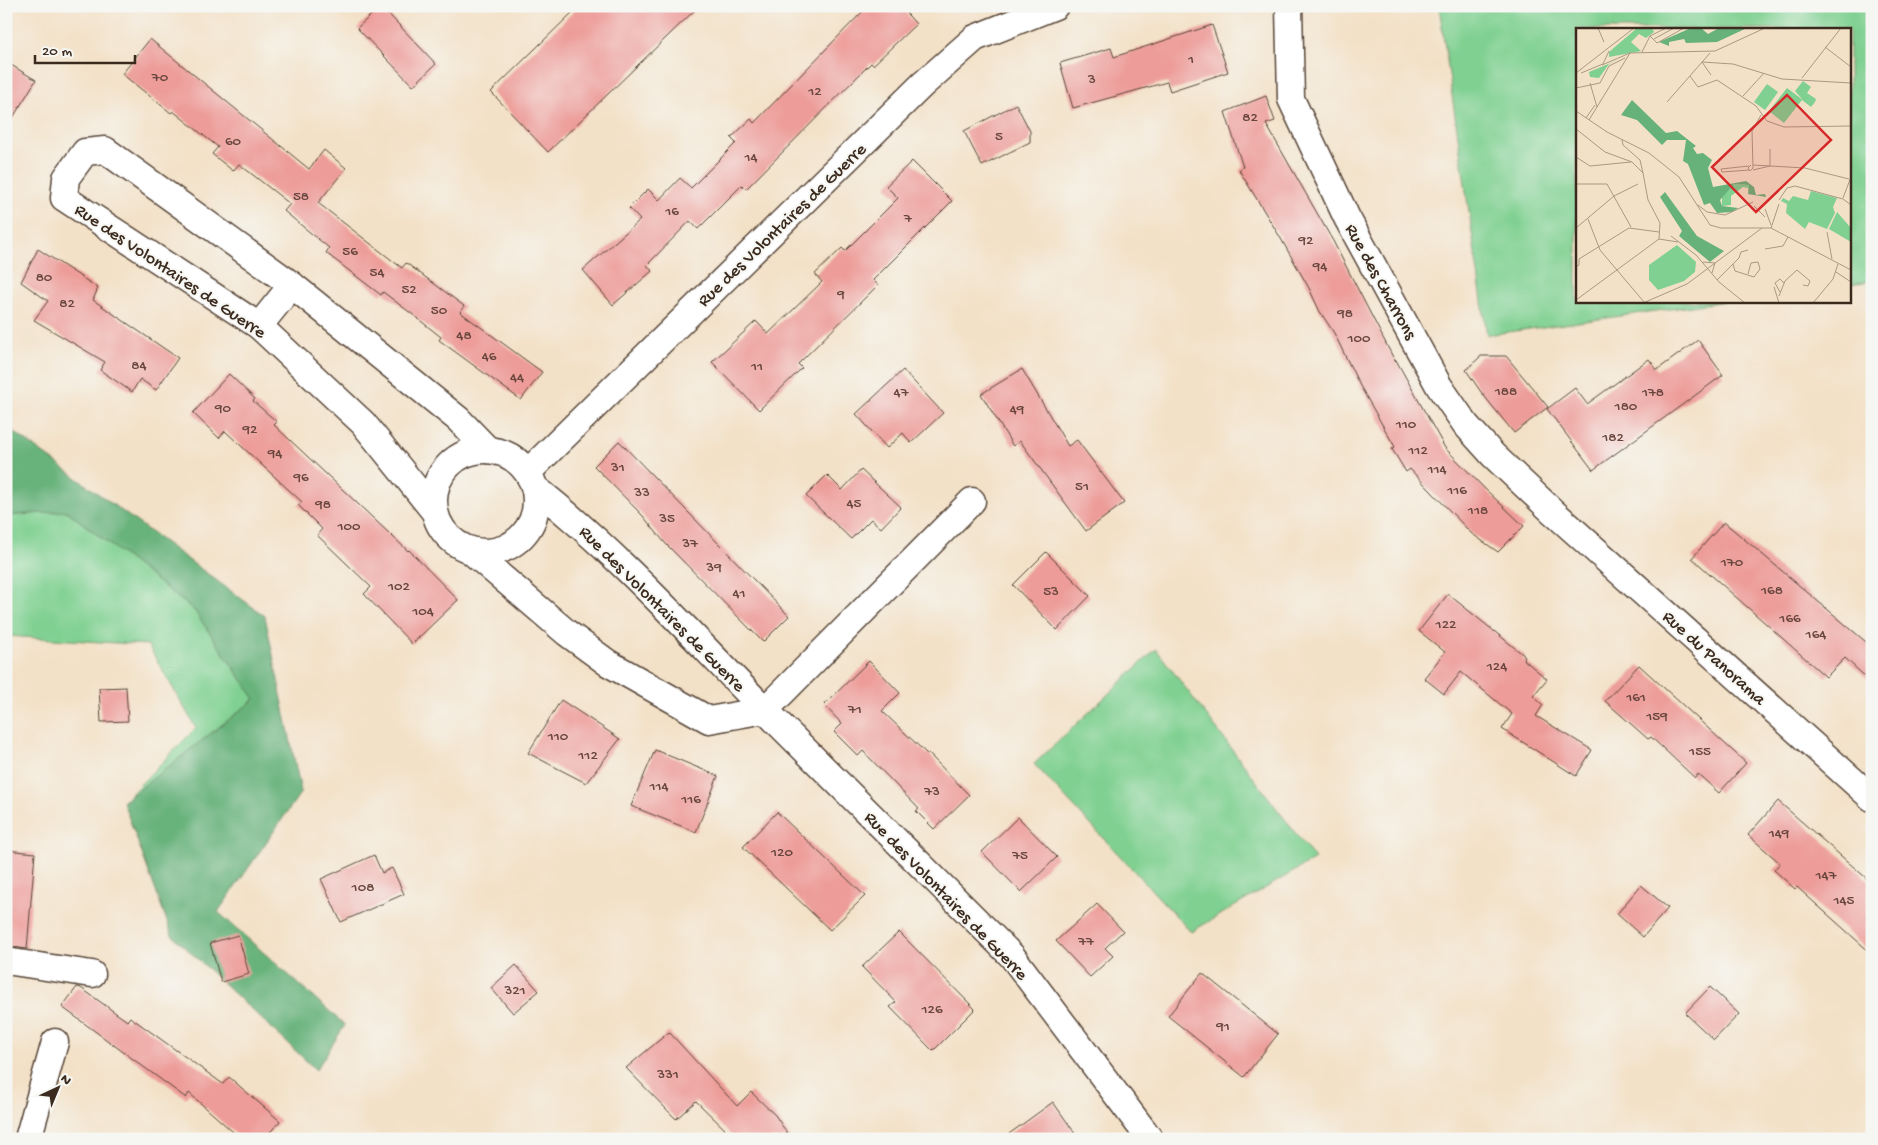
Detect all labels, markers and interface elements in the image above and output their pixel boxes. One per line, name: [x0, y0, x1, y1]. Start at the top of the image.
inset map: [1576, 28, 1850, 302]
scale bar: [35, 32, 135, 64]
text: 20 m: [42, 43, 72, 61]
house number: 1: [1187, 51, 1194, 69]
house number: 70: [151, 69, 169, 87]
house number: 3: [1087, 71, 1096, 89]
house number: 12: [807, 83, 822, 101]
house number: 82: [1242, 109, 1258, 127]
house number: 5: [995, 128, 1003, 146]
house number: 60: [225, 133, 242, 151]
street label: Rue des Volontaires de Guerre: [694, 139, 872, 312]
house number: 14: [743, 149, 758, 167]
house number: 58: [293, 188, 309, 206]
street label: Rue des Volontaires de Guerre: [70, 200, 270, 344]
house number: 16: [664, 203, 679, 221]
house number: 7: [903, 210, 913, 228]
street label: Rue des Charrons: [1339, 221, 1421, 345]
house number: 92: [1298, 232, 1313, 250]
house number: 56: [342, 243, 358, 261]
house number: 94: [1312, 258, 1327, 276]
house number: 54: [370, 264, 385, 282]
house number: 80: [36, 269, 53, 287]
house number: 52: [401, 281, 417, 299]
house number: 9: [836, 286, 845, 304]
house number: 82: [59, 295, 75, 313]
house number: 50: [431, 302, 448, 320]
house number: 98: [1336, 305, 1353, 323]
house number: 48: [456, 327, 472, 345]
house number: 100: [1346, 330, 1371, 348]
house number: 46: [482, 348, 497, 366]
house number: 84: [131, 357, 147, 375]
house number: 11: [750, 358, 763, 376]
house number: 44: [510, 369, 524, 387]
house number: 188: [1494, 383, 1517, 401]
house number: 47: [894, 384, 910, 402]
house number: 178: [1641, 384, 1664, 402]
house number: 180: [1614, 398, 1638, 416]
house number: 90: [214, 400, 231, 418]
house number: 49: [1010, 401, 1025, 419]
house number: 110: [1395, 416, 1417, 434]
house number: 92: [242, 421, 257, 439]
house number: 182: [1601, 429, 1624, 447]
house number: 112: [1407, 442, 1428, 460]
house number: 94: [267, 445, 282, 463]
house number: 31: [610, 459, 625, 477]
house number: 114: [1426, 461, 1447, 479]
house number: 96: [292, 469, 309, 487]
house number: 51: [1075, 478, 1089, 496]
house number: 116: [1446, 482, 1467, 500]
house number: 33: [633, 484, 650, 502]
house number: 45: [847, 495, 862, 513]
house number: 98: [314, 496, 331, 514]
house number: 118: [1467, 502, 1488, 520]
house number: 35: [658, 510, 675, 528]
house number: 100: [336, 518, 361, 536]
street label: Rue des Volontaires de Guerre: [574, 522, 749, 698]
house number: 37: [681, 535, 699, 553]
house number: 170: [1720, 554, 1744, 572]
house number: 39: [705, 559, 722, 577]
house number: 102: [387, 578, 410, 596]
house number: 168: [1760, 582, 1783, 600]
house number: 53: [1043, 583, 1059, 601]
house number: 41: [732, 585, 746, 603]
house number: 104: [411, 603, 434, 621]
street label: Rue du Panorama: [1657, 607, 1770, 711]
house number: 166: [1778, 610, 1801, 628]
house number: 122: [1435, 616, 1456, 634]
house number: 164: [1805, 626, 1826, 644]
house number: 124: [1486, 658, 1507, 676]
house number: 161: [1625, 689, 1646, 707]
house number: 71: [847, 701, 862, 719]
house number: 159: [1645, 708, 1668, 726]
house number: 110: [547, 728, 569, 746]
house number: 155: [1688, 743, 1711, 761]
house number: 112: [577, 747, 598, 765]
house number: 114: [648, 778, 669, 796]
house number: 73: [923, 783, 940, 801]
house number: 116: [680, 791, 701, 809]
street label: Rue des Volontaires de Guerre: [859, 808, 1032, 986]
house number: 149: [1768, 825, 1790, 843]
house number: 120: [770, 844, 793, 862]
house number: 75: [1011, 847, 1028, 865]
house number: 147: [1815, 867, 1838, 885]
house number: 108: [351, 879, 374, 897]
house number: 145: [1832, 892, 1855, 910]
house number: 77: [1077, 933, 1095, 951]
house number: 321: [503, 982, 526, 1000]
house number: 126: [920, 1001, 943, 1019]
house number: 91: [1215, 1018, 1230, 1036]
north arrow: [32, 1062, 82, 1112]
house number: 331: [656, 1066, 679, 1084]
text: N: [56, 1071, 74, 1090]

